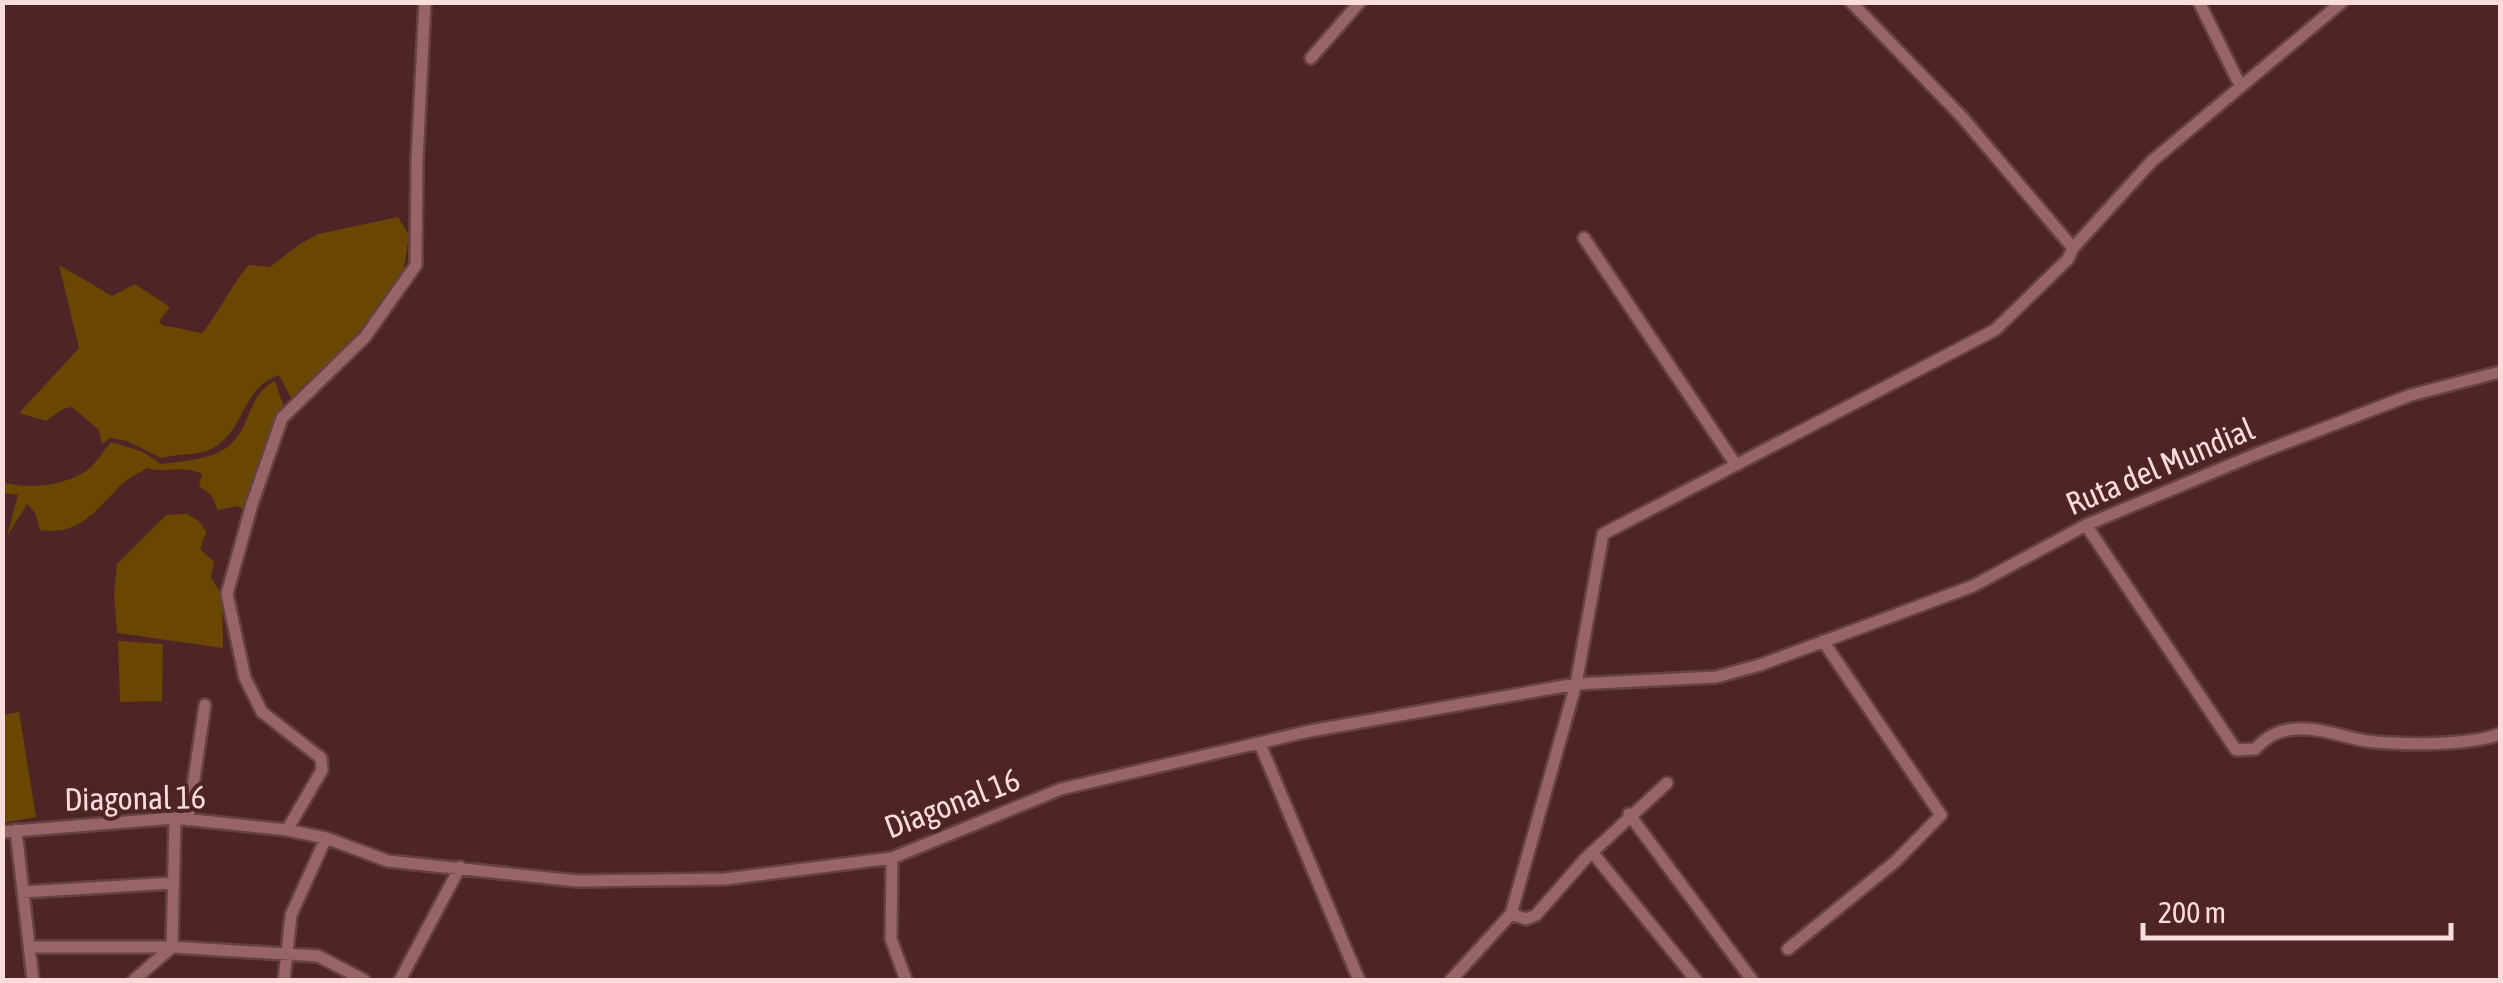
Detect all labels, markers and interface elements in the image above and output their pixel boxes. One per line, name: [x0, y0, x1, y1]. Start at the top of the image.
street label: Ruta del Mundial: [2060, 410, 2260, 522]
street label: Diagonal 16: [879, 760, 1025, 846]
street label: Diagonal 16: [64, 778, 206, 818]
scale bar: [2143, 878, 2450, 940]
text: 200 m: [2158, 895, 2226, 929]

